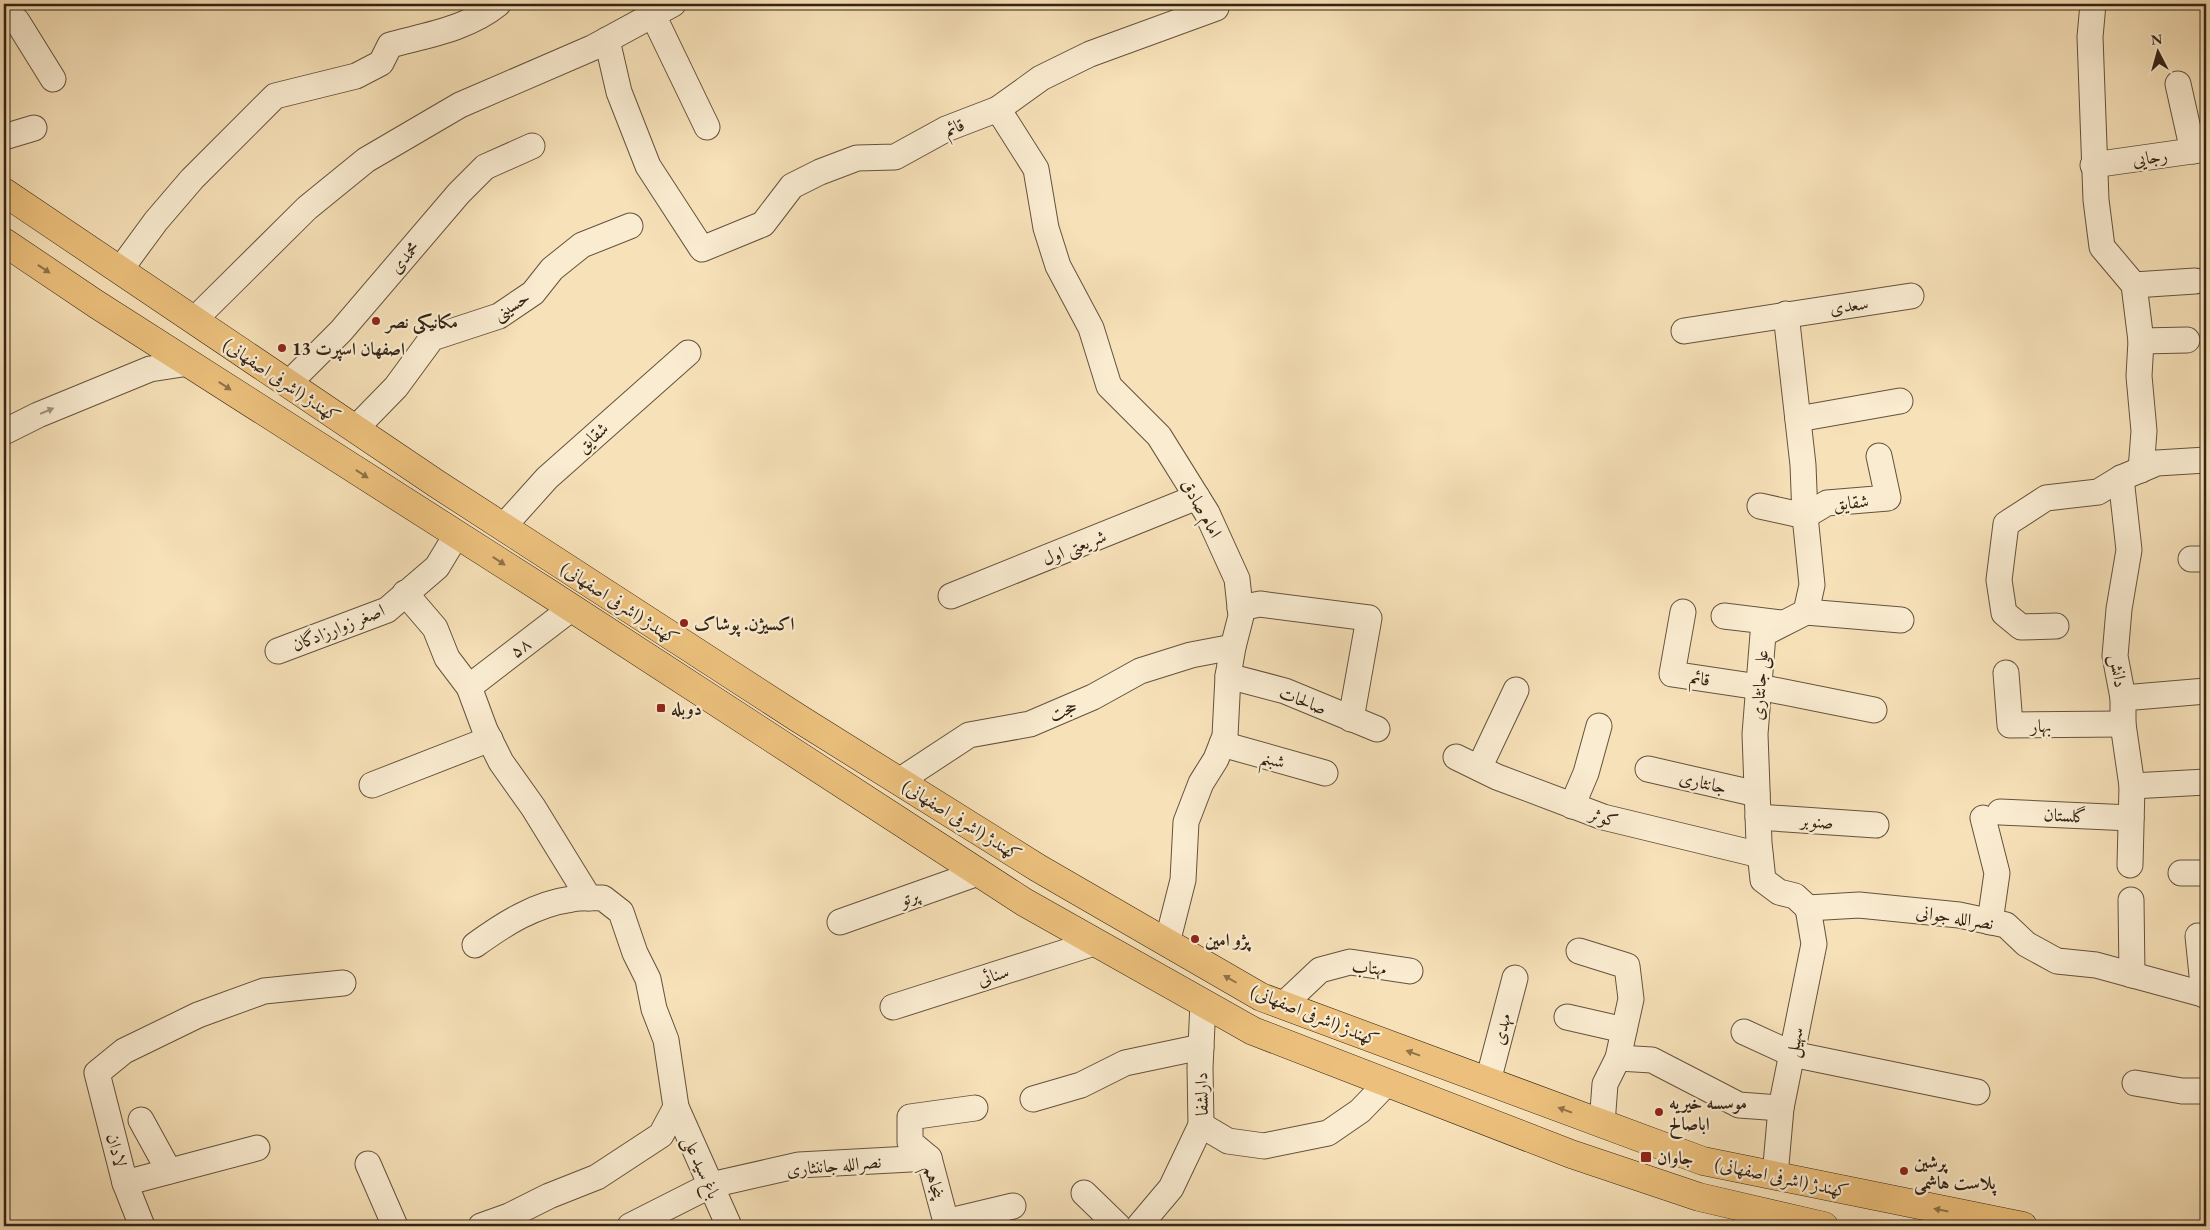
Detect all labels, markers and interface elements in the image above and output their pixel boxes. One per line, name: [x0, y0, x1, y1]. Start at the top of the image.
north arrow: [2132, 28, 2182, 78]
text: N: [2150, 29, 2164, 49]
street label: قائم: [940, 112, 970, 146]
street label: رجایی: [2131, 143, 2169, 172]
street label: محمدی: [384, 236, 424, 278]
one-way arrow: [38, 264, 51, 274]
street label: حسینی: [488, 285, 535, 327]
street label: سعدی: [1828, 291, 1870, 319]
place label: مکانیکی نصر: [384, 310, 458, 334]
marker: مکانیکی نصر: [370, 315, 382, 327]
street label: کهندژ (اشرفی اصفهانی): [218, 332, 345, 429]
place label: اصفهان اسپرت 13: [292, 337, 405, 362]
marker: اصفهان اسپرت 13: [276, 342, 288, 354]
one-way arrow: [218, 381, 231, 391]
one-way arrow: [40, 406, 54, 414]
street label: شقایق: [571, 417, 613, 457]
one-way arrow: [355, 469, 368, 478]
street label: امام صادق: [1172, 474, 1228, 544]
street label: شقایق: [1832, 489, 1870, 515]
street label: شریعتی اول: [1039, 524, 1110, 572]
one-way arrow: [492, 556, 505, 566]
street label: کهندژ (اشرفی اصفهانی): [556, 556, 684, 651]
street label: اصغر زوارزادگان: [288, 598, 388, 657]
place label: اکسیژن. پوشاک: [694, 612, 795, 637]
marker: اکسیژن. پوشاک: [678, 617, 690, 629]
street label: ۵۸: [505, 631, 535, 663]
street label: علی جانثاری: [1745, 649, 1775, 721]
street label: دانش: [2104, 653, 2133, 689]
street label: قائم: [1687, 665, 1712, 696]
street label: صالحات: [1276, 681, 1330, 719]
street label: حجت: [1045, 694, 1081, 726]
place label: دوبله: [671, 697, 702, 720]
marker: دوبله: [655, 702, 667, 714]
street label: بهار: [2029, 714, 2051, 738]
street label: شبنم: [1256, 745, 1288, 780]
street label: جانثاری: [1677, 765, 1729, 799]
street label: کهندژ (اشرفی اصفهانی): [897, 774, 1026, 867]
street label: کوثر: [1585, 801, 1621, 832]
street label: گلستان: [2043, 802, 2087, 828]
street label: صنوبر: [1798, 808, 1834, 834]
street label: پرتو: [895, 882, 923, 912]
street label: نصرالله جوانی: [1914, 900, 1996, 935]
place label: پژو امین: [1205, 928, 1251, 952]
marker: پژو امین: [1189, 933, 1201, 945]
street label: مهتاب: [1351, 954, 1387, 981]
street label: سنائی: [974, 959, 1012, 991]
one-way arrow: [1224, 975, 1237, 984]
street label: کهندژ (اشرفی اصفهانی): [1247, 979, 1383, 1052]
street label: مهدی: [1486, 1011, 1517, 1047]
street label: سهیل: [1780, 1025, 1810, 1060]
one-way arrow: [1405, 1049, 1420, 1057]
street label: دارلشفا: [1189, 1072, 1213, 1116]
place label: موسسه خیریه اباصالح: [1669, 1091, 1747, 1139]
one-way arrow: [1557, 1106, 1572, 1114]
marker: موسسه خیریه اباصالح: [1653, 1106, 1665, 1118]
street label: لادان: [102, 1131, 132, 1169]
street label: باغ سید علی: [674, 1132, 726, 1204]
place label: جاوان: [1657, 1146, 1694, 1169]
street label: نصرالله جاننثاری: [786, 1149, 883, 1182]
marker: جاوان: [1639, 1150, 1653, 1164]
place label: پرشین پلاست هاشمی: [1914, 1150, 1997, 1196]
street label: کهندژ (اشرفی اصفهانی): [1713, 1152, 1851, 1203]
street label: پنجاهم: [914, 1163, 951, 1204]
marker: پرشین پلاست هاشمی: [1898, 1165, 1910, 1177]
one-way arrow: [1933, 1205, 1949, 1213]

